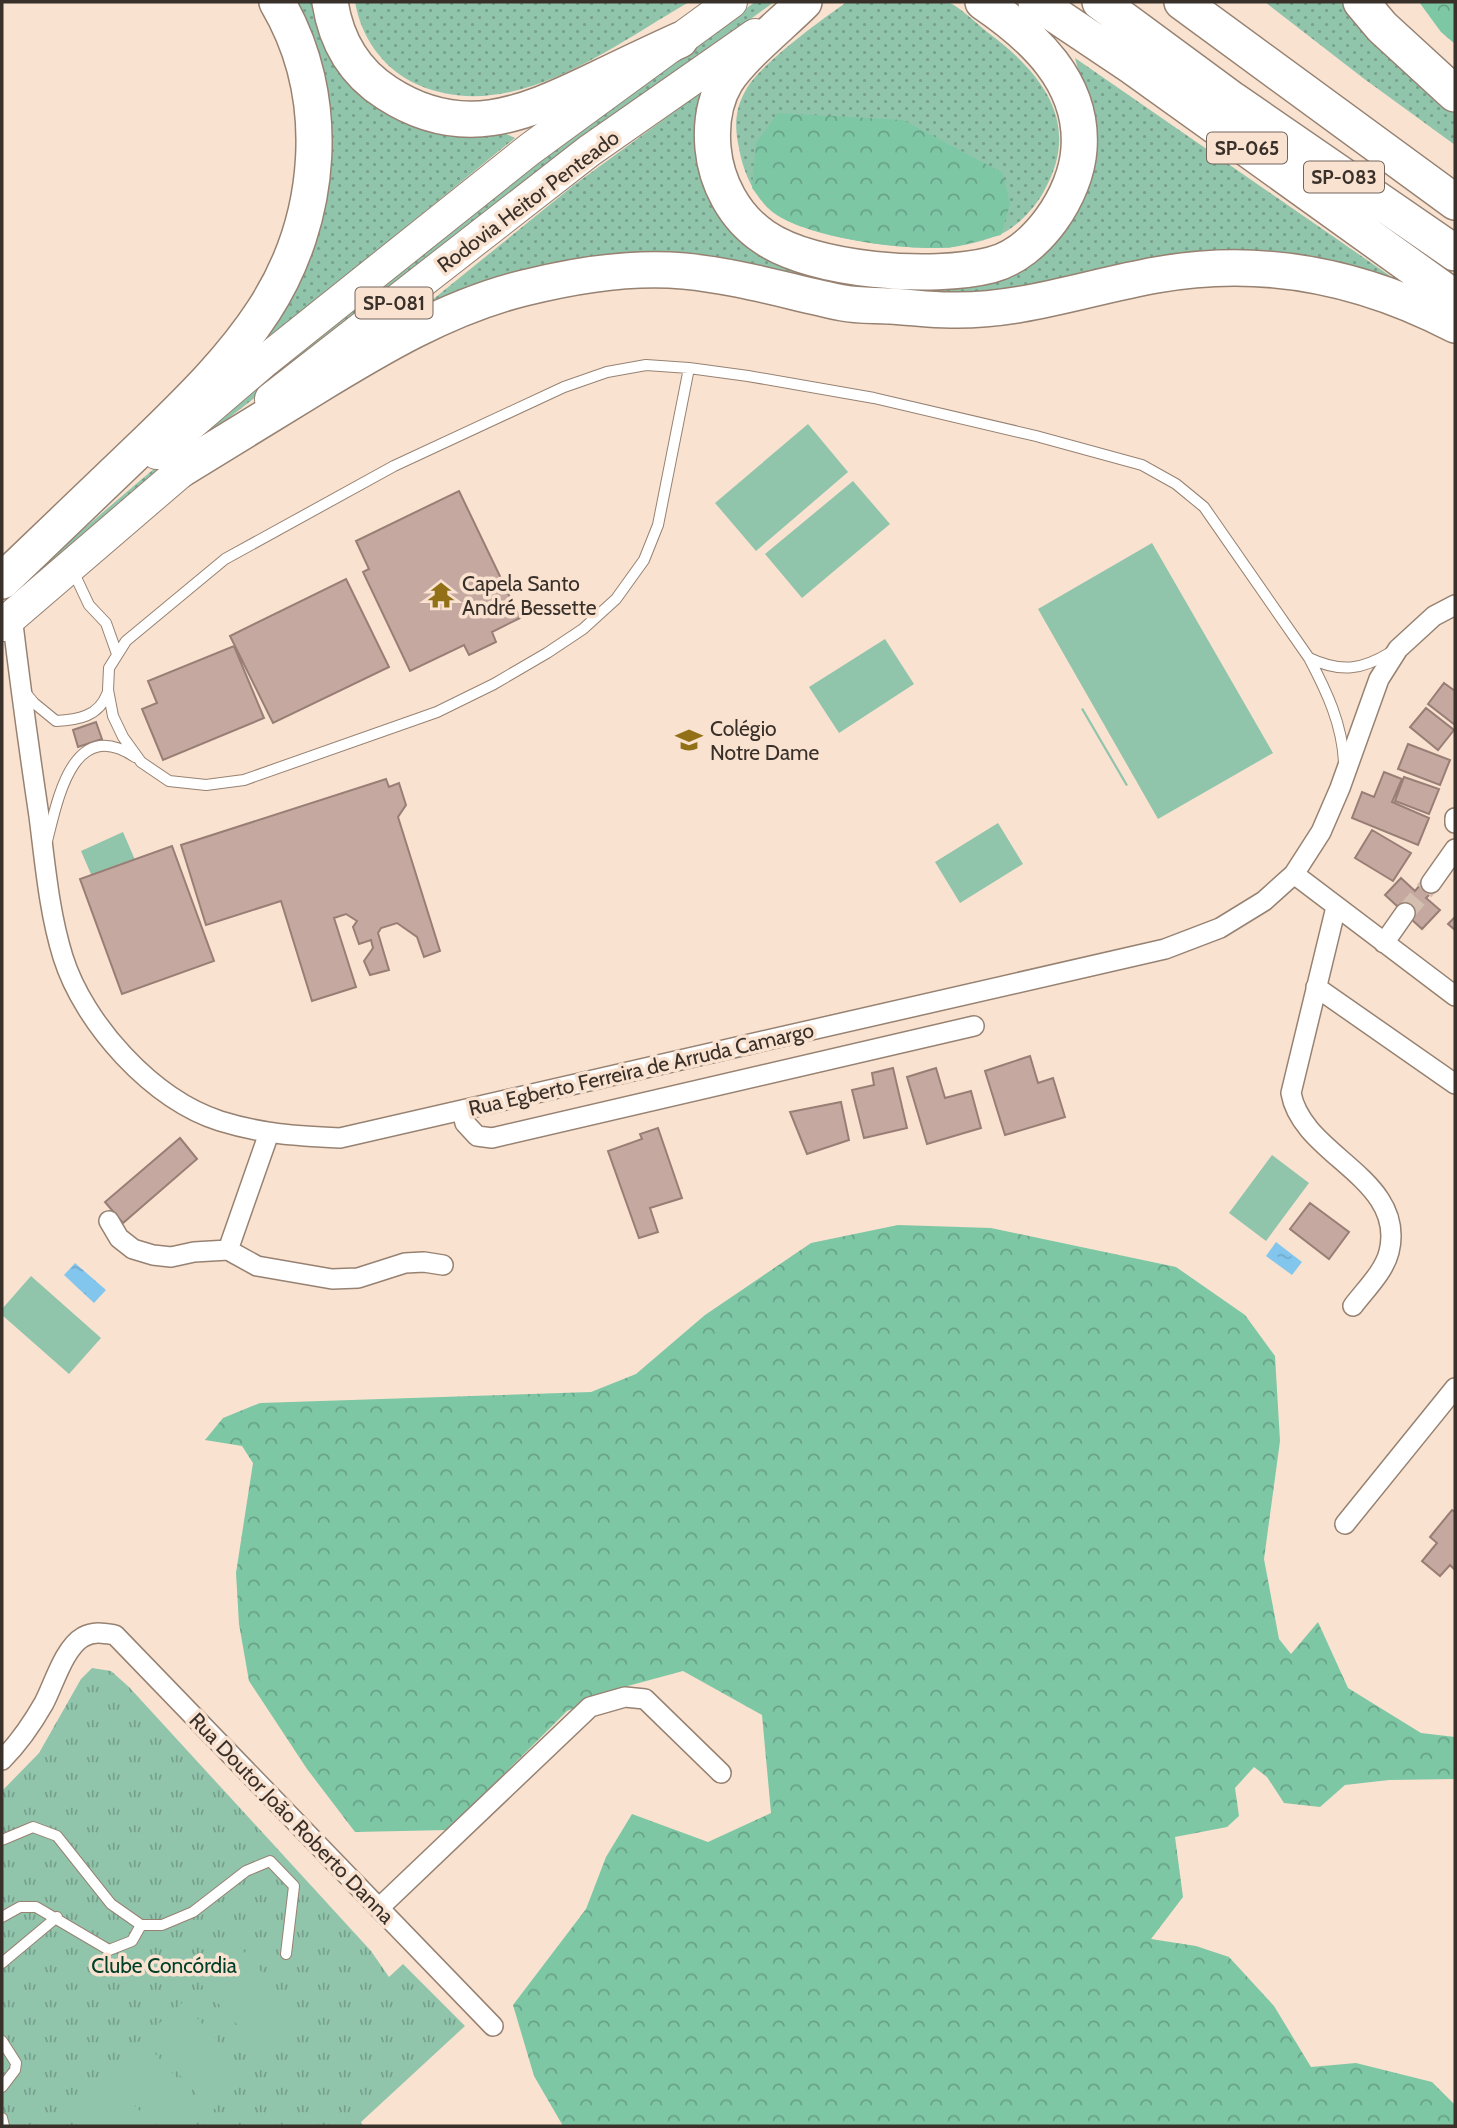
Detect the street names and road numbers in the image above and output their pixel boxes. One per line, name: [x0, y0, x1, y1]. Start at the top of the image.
street label: Rodovia Heitor Penteado: [432, 124, 624, 278]
road number: SP-065: [1207, 132, 1287, 164]
road number: SP-083: [1304, 162, 1384, 192]
road number: SP-081: [356, 288, 432, 318]
street label: Rua Egberto Ferreira de Arruda Camargo: [466, 1017, 816, 1121]
street label: Rua Doutor João Roberto Danna: [184, 1707, 400, 1929]

